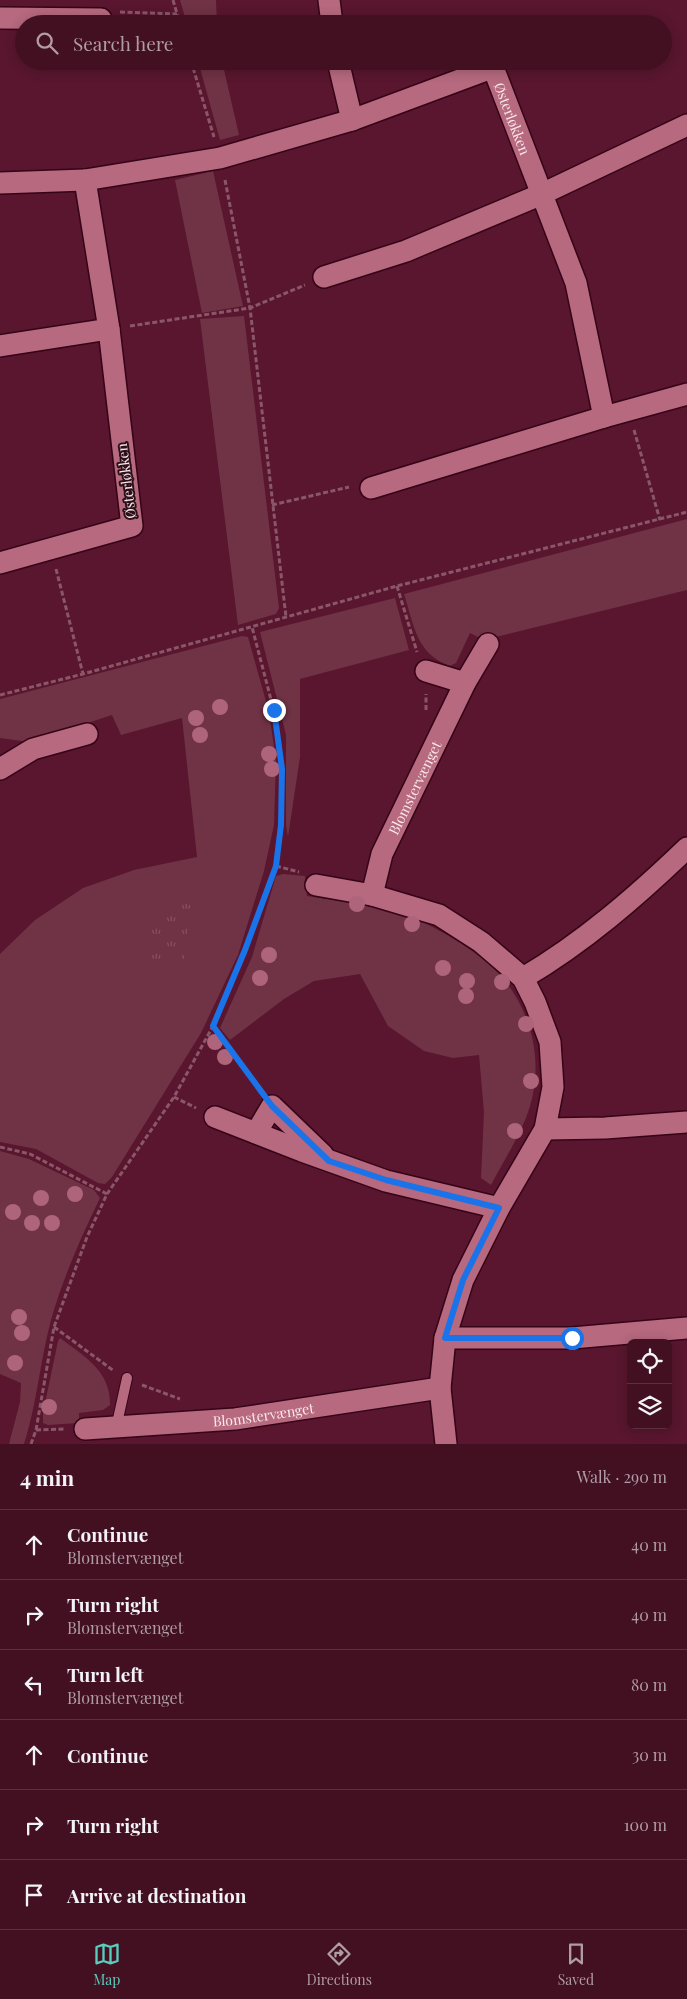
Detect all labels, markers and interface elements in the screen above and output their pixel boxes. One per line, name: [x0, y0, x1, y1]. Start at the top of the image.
search box: [15, 15, 672, 70]
icon: search: [33, 29, 61, 57]
text: Search here: [73, 30, 173, 56]
street label: Østerløkken: [490, 79, 535, 158]
street label: Østerløkken: [112, 441, 140, 520]
route end: [263, 699, 286, 722]
street label: Blomstervænget: [383, 737, 445, 838]
route start: [561, 1327, 584, 1350]
map controls: [627, 1339, 672, 1429]
button: locate: [627, 1339, 672, 1384]
button: layers: [627, 1384, 672, 1429]
street label: Blomstervænget: [212, 1398, 316, 1430]
text: 4 min: [20, 1463, 74, 1491]
text: Walk · 290 m: [576, 1466, 667, 1487]
text: Continue: [67, 1521, 148, 1547]
icon: ahead: [20, 1531, 48, 1559]
text: 40 m: [631, 1534, 667, 1555]
text: Blomstervænget: [67, 1547, 183, 1568]
text: Turn right: [67, 1591, 159, 1617]
icon: right: [20, 1601, 48, 1629]
text: 40 m: [631, 1604, 667, 1625]
text: Blomstervænget: [67, 1617, 183, 1638]
text: Turn left: [67, 1661, 144, 1687]
icon: left: [20, 1671, 48, 1699]
text: 80 m: [631, 1674, 667, 1695]
text: Blomstervænget: [67, 1687, 183, 1708]
icon: ahead: [20, 1741, 48, 1769]
text: Continue: [67, 1742, 148, 1768]
text: 30 m: [632, 1744, 667, 1765]
icon: right: [20, 1811, 48, 1839]
text: Turn right: [67, 1812, 159, 1838]
text: 100 m: [624, 1814, 667, 1835]
icon: arrive: [20, 1881, 48, 1909]
text: Arrive at destination: [67, 1882, 247, 1908]
tab: Map: [93, 1940, 121, 1989]
tab: Directions: [307, 1940, 372, 1989]
tab: Saved: [558, 1940, 594, 1989]

